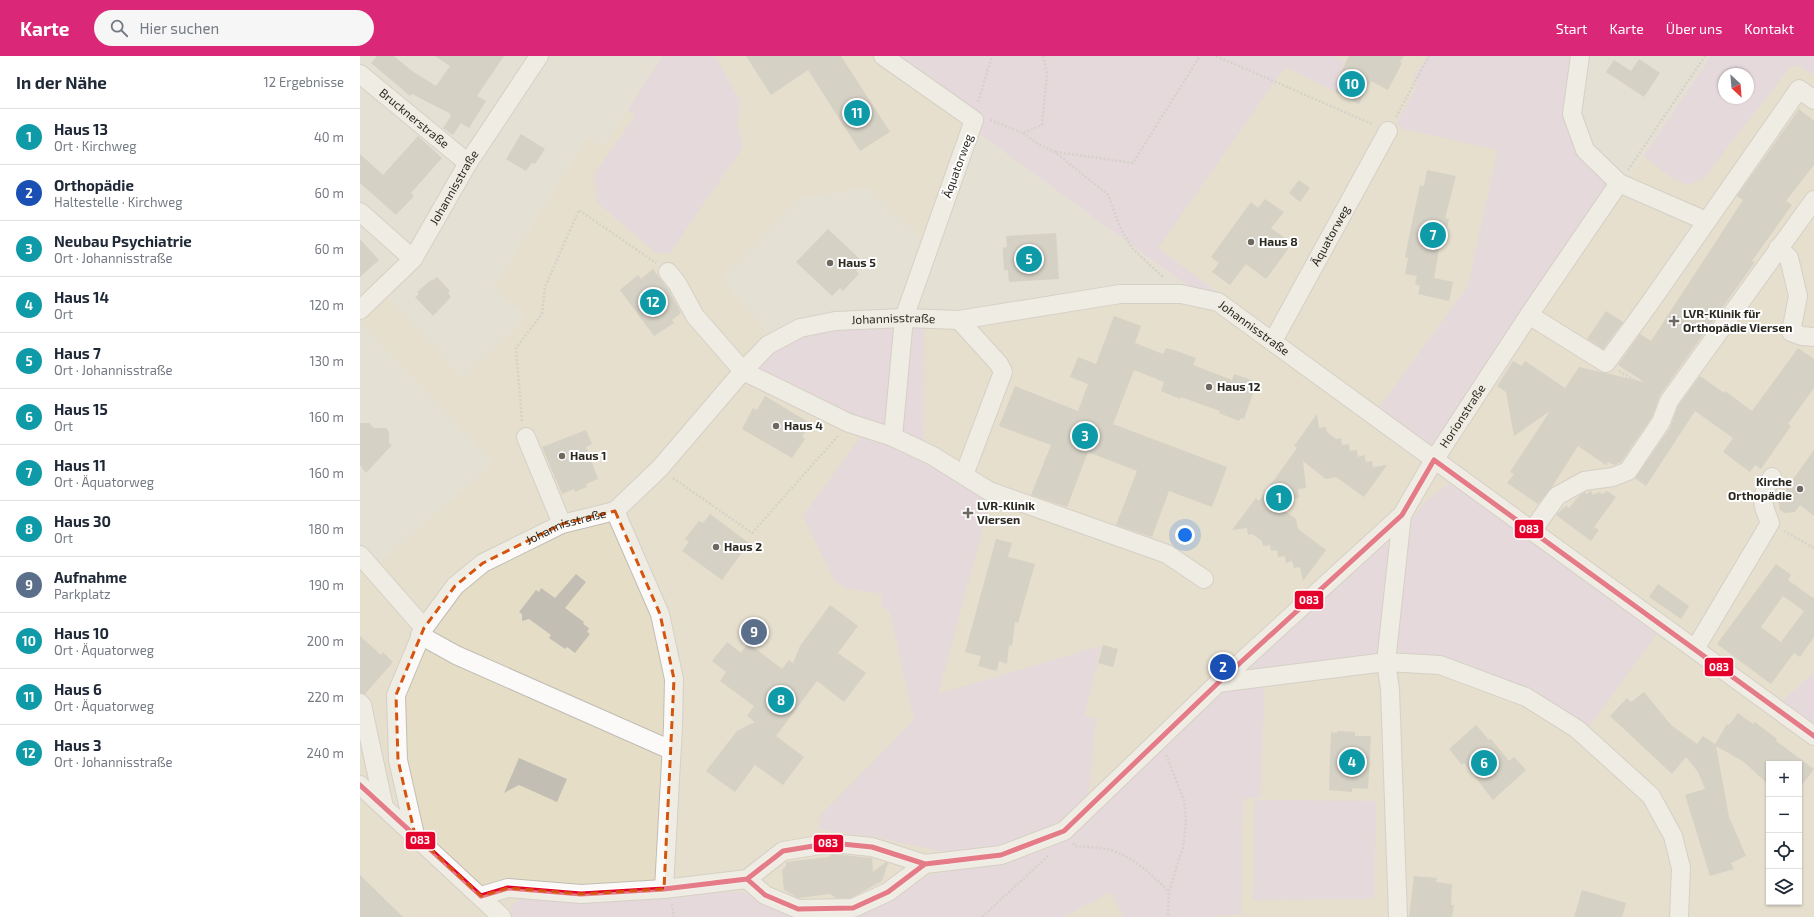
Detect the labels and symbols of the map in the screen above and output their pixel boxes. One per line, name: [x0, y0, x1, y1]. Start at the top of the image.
north arrow: [1718, 68, 1754, 104]
pin: 10: [1339, 69, 1365, 99]
street label: Brucknerstraße: [377, 85, 452, 150]
pin: 11: [844, 98, 870, 128]
street label: Äquatorweg: [939, 132, 975, 200]
street label: Johannisstraße: [426, 147, 481, 227]
street label: Äquatorweg: [1308, 202, 1352, 268]
pin: 7: [1420, 220, 1446, 250]
place label: Haus 8: [1259, 234, 1298, 248]
marker: Haus 8: [1246, 237, 1256, 247]
pin: 5: [1016, 244, 1042, 274]
place label: Haus 5: [838, 255, 876, 269]
marker: Haus 5: [825, 258, 835, 268]
pin: 12: [640, 287, 666, 317]
street label: Johannisstraße: [1216, 297, 1293, 358]
place label: LVR-Klinik für Orthopädie Viersen: [1683, 306, 1792, 334]
street label: Johannisstraße: [851, 310, 936, 326]
marker: LVR-Klinik für Orthopädie Viersen: [1668, 315, 1680, 327]
place label: Haus 12: [1217, 379, 1260, 393]
street label: Horionstraße: [1436, 381, 1488, 450]
marker: Haus 12: [1204, 382, 1214, 392]
place label: Haus 4: [784, 418, 823, 432]
marker: Haus 4: [771, 421, 781, 431]
pin: 3: [1072, 421, 1098, 451]
place label: Haus 1: [570, 448, 606, 462]
marker: Haus 1: [557, 451, 567, 461]
place label: Kirche Orthopädie: [1728, 474, 1792, 502]
pin: 1: [1266, 483, 1292, 513]
marker: Kirche Orthopädie: [1795, 484, 1805, 494]
place label: LVR-Klinik Viersen: [977, 498, 1035, 526]
street label: Johannisstraße: [523, 506, 607, 547]
marker: LVR-Klinik Viersen: [962, 507, 974, 519]
line badge: 083: [1514, 519, 1544, 539]
text: 083: [1519, 522, 1539, 535]
your location: [1175, 525, 1195, 545]
place label: Haus 2: [724, 539, 762, 553]
marker: Haus 2: [711, 542, 721, 552]
line badge: 083: [1294, 590, 1324, 610]
text: 083: [1299, 593, 1319, 606]
pin: 9: [741, 617, 767, 647]
pin: 2: [1210, 652, 1236, 682]
line badge: 083: [1704, 657, 1734, 677]
text: 083: [1709, 660, 1729, 673]
pin: 8: [768, 685, 794, 715]
pin: 4: [1339, 747, 1365, 777]
pin: 6: [1471, 748, 1497, 778]
line badge: 083: [405, 831, 436, 850]
text: 083: [410, 833, 430, 846]
line badge: 083: [813, 834, 844, 853]
text: 083: [818, 836, 838, 849]

